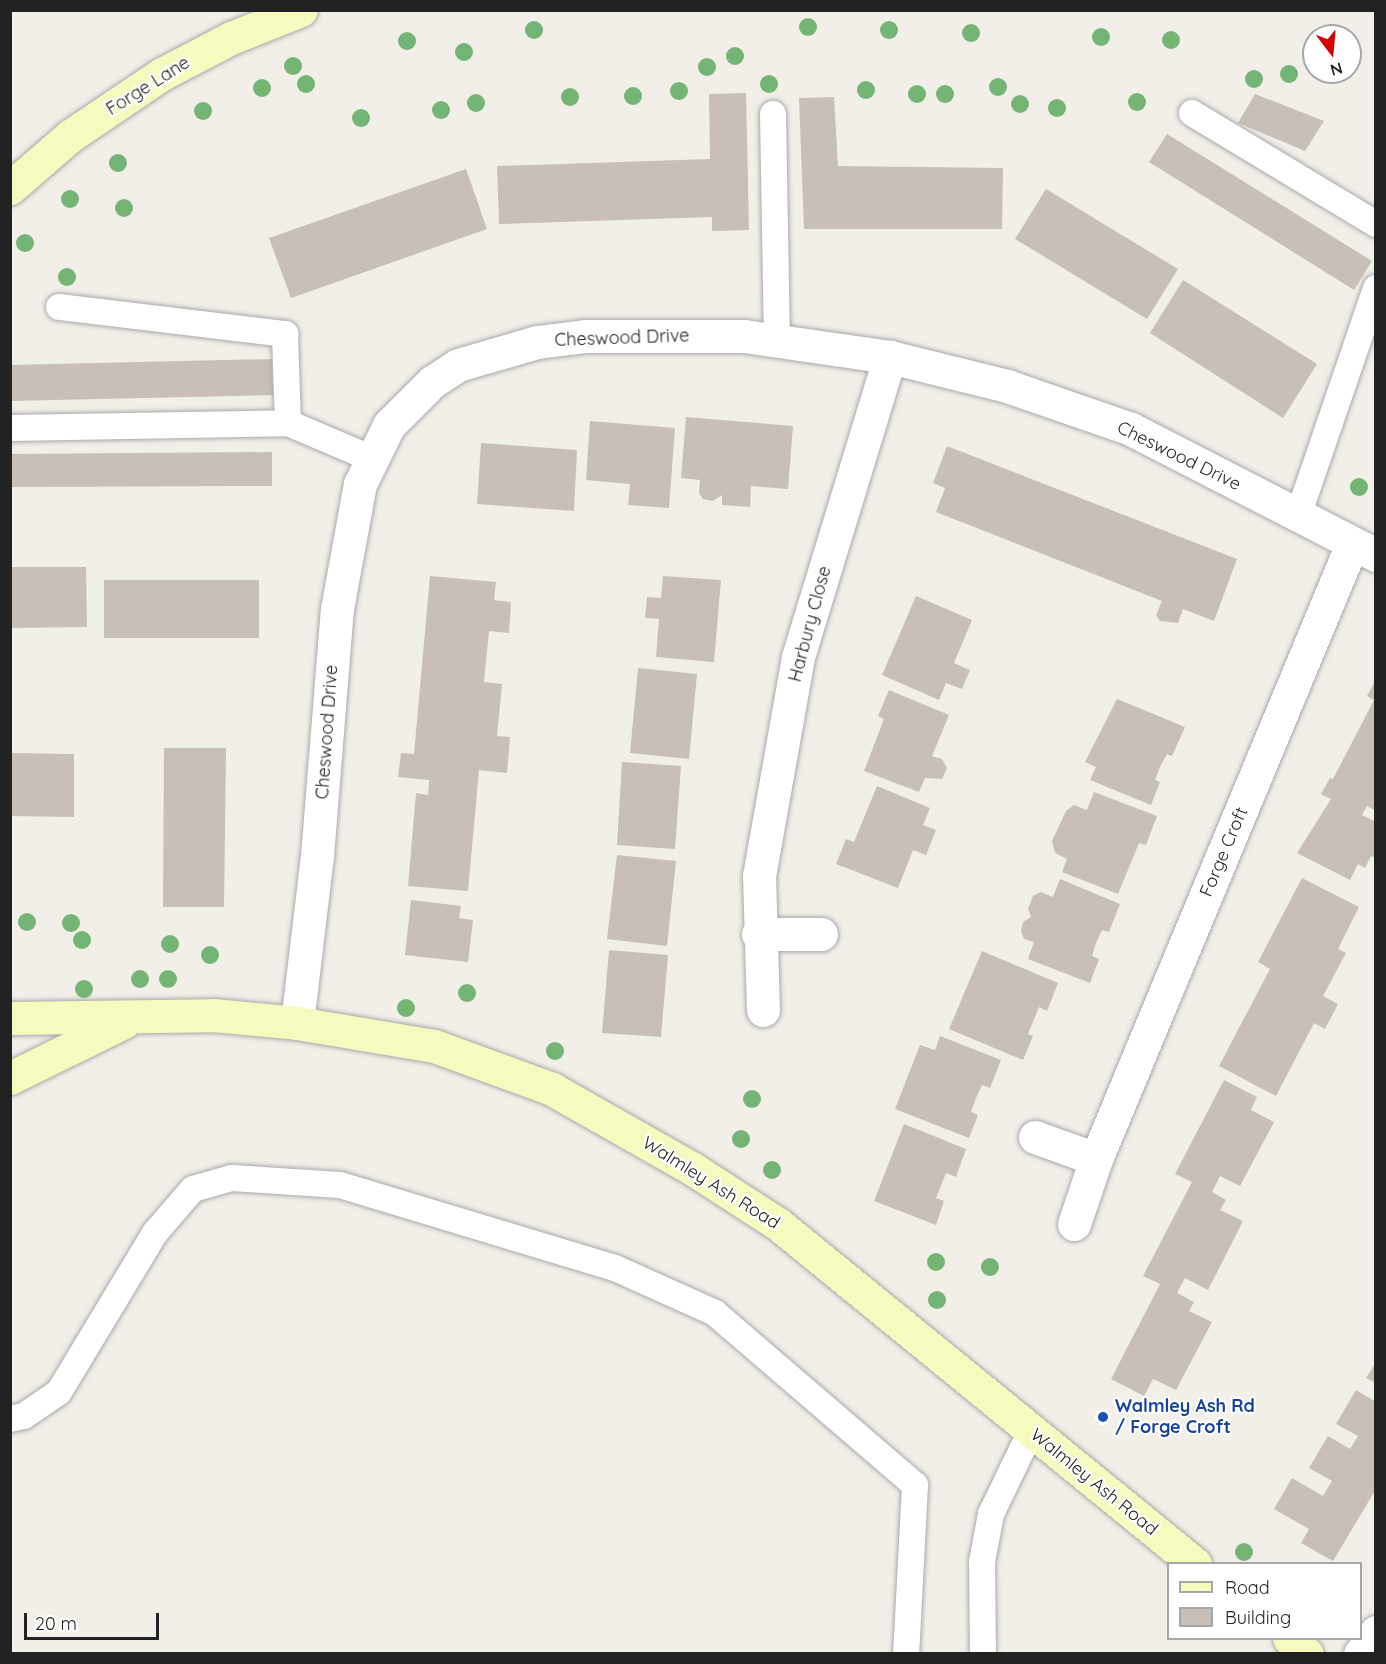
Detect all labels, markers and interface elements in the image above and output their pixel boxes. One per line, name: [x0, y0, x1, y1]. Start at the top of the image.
north arrow: [1302, 24, 1362, 84]
street label: Forge Lane: [102, 52, 194, 120]
text: N: [1328, 58, 1345, 81]
street label: Cheswood Drive: [554, 325, 690, 351]
street label: Cheswood Drive: [1114, 417, 1244, 495]
street label: Harbury Close: [784, 564, 836, 684]
street label: Cheswood Drive: [312, 664, 342, 800]
street label: Forge Croft: [1195, 804, 1253, 900]
street label: Walmley Ash Road: [638, 1132, 784, 1234]
place label: Walmley Ash Rd / Forge Croft: [1115, 1396, 1255, 1438]
marker: Walmley Ash Rd / Forge Croft: [1096, 1410, 1110, 1424]
street label: Walmley Ash Road: [1026, 1424, 1162, 1540]
legend: [1167, 1562, 1362, 1640]
text: Road: [1225, 1576, 1270, 1599]
scale bar: [27, 1601, 162, 1639]
text: Building: [1225, 1606, 1291, 1629]
text: 20 m: [35, 1612, 77, 1635]

